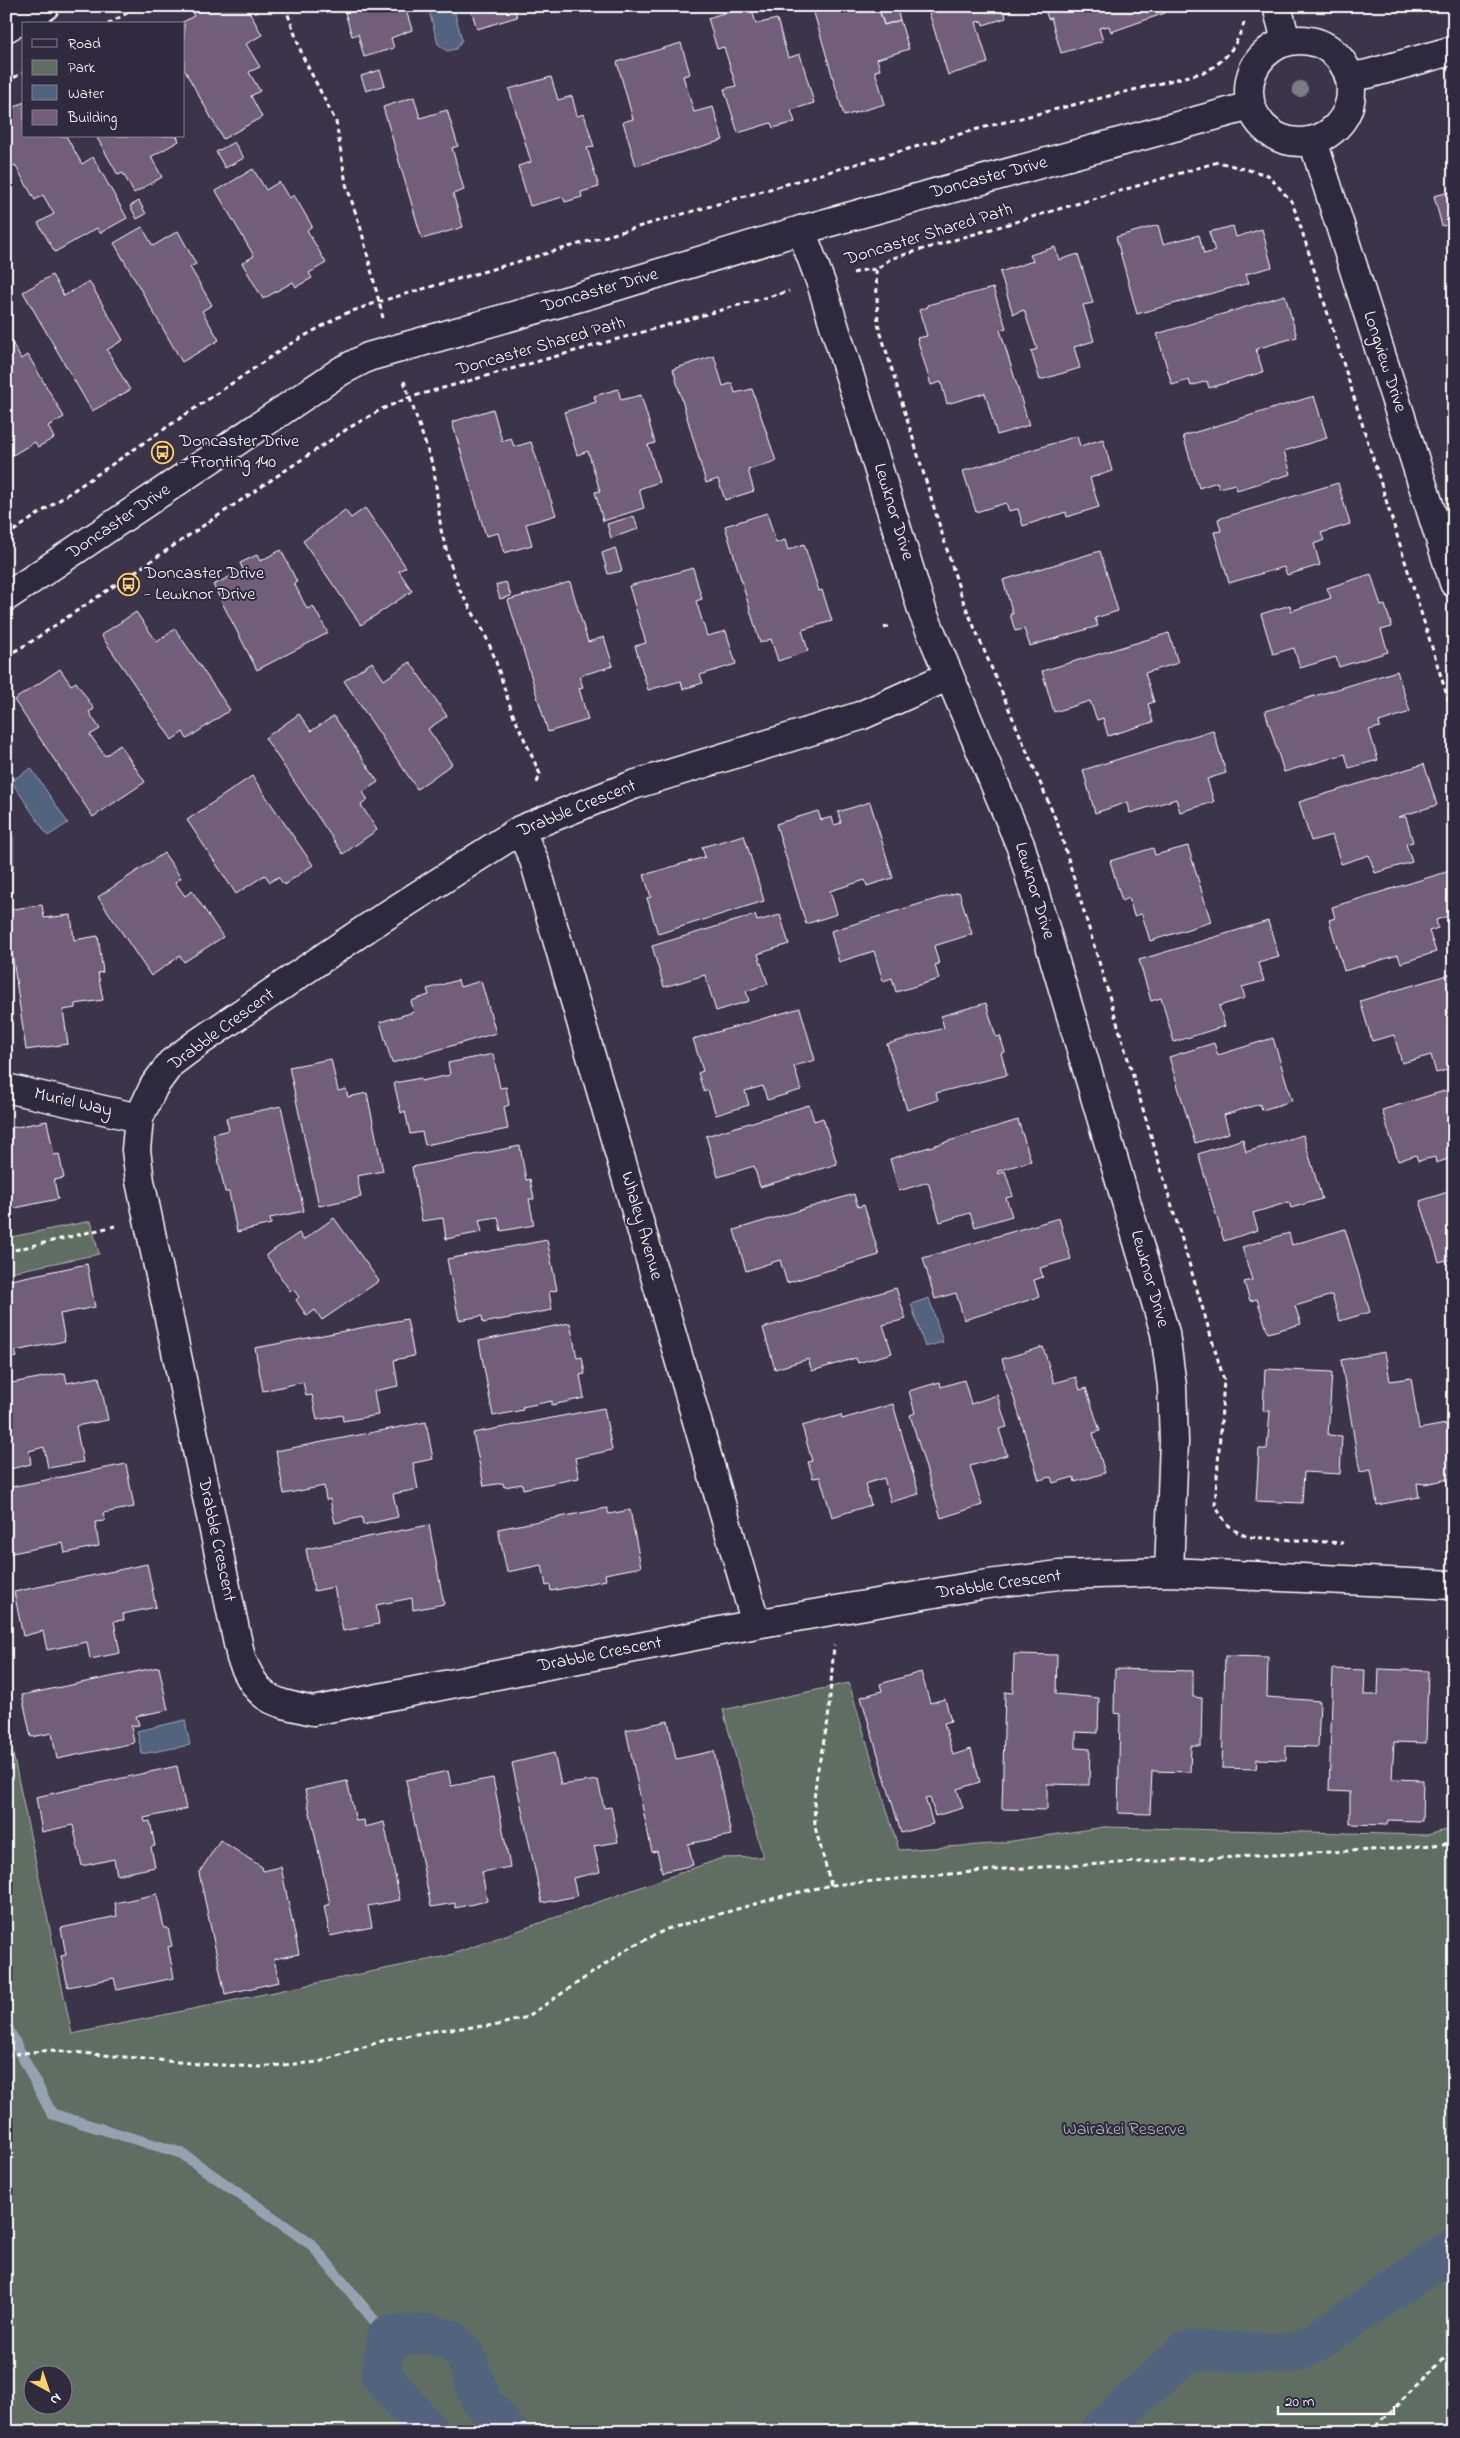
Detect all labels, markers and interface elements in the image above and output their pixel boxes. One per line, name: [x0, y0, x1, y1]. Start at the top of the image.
legend: [22, 22, 185, 138]
text: Road: [68, 33, 101, 55]
text: Park: [68, 57, 96, 79]
text: Water: [68, 83, 104, 105]
text: Building: [67, 107, 117, 130]
street label: Doncaster Drive: [927, 150, 1051, 206]
street label: Doncaster Shared Path: [841, 197, 1016, 273]
street label: Doncaster Drive: [538, 262, 662, 320]
street label: Longview Drive: [1354, 308, 1413, 417]
street label: Doncaster Shared Path: [453, 310, 628, 384]
place label: Doncaster Drive - Fronting 140: [178, 429, 300, 477]
bus stop icon: Doncaster Drive - Fronting 140: [151, 440, 175, 464]
street label: Lewknor Drive: [866, 460, 920, 564]
street label: Doncaster Drive: [61, 477, 177, 567]
place label: Doncaster Drive - Lewknor Drive: [143, 561, 265, 608]
bus stop icon: Doncaster Drive - Lewknor Drive: [116, 572, 140, 596]
street label: Drabble Crescent: [513, 773, 640, 845]
street label: Lewknor Drive: [1007, 839, 1061, 943]
street label: Drabble Crescent: [163, 983, 280, 1078]
street label: Muriel Way: [31, 1081, 115, 1125]
street label: Whaley Avenue: [613, 1169, 669, 1284]
street label: Lewknor Drive: [1123, 1227, 1176, 1332]
street label: Drabble Crescent: [190, 1475, 242, 1604]
street label: Drabble Crescent: [934, 1563, 1063, 1607]
street label: Drabble Crescent: [535, 1630, 664, 1680]
park label: Wairakei Reserve: [1063, 2117, 1186, 2143]
north arrow: [22, 2366, 72, 2416]
scale bar: [1278, 2383, 1394, 2415]
text: N: [45, 2388, 66, 2410]
text: 20 m: [1285, 2391, 1315, 2413]

